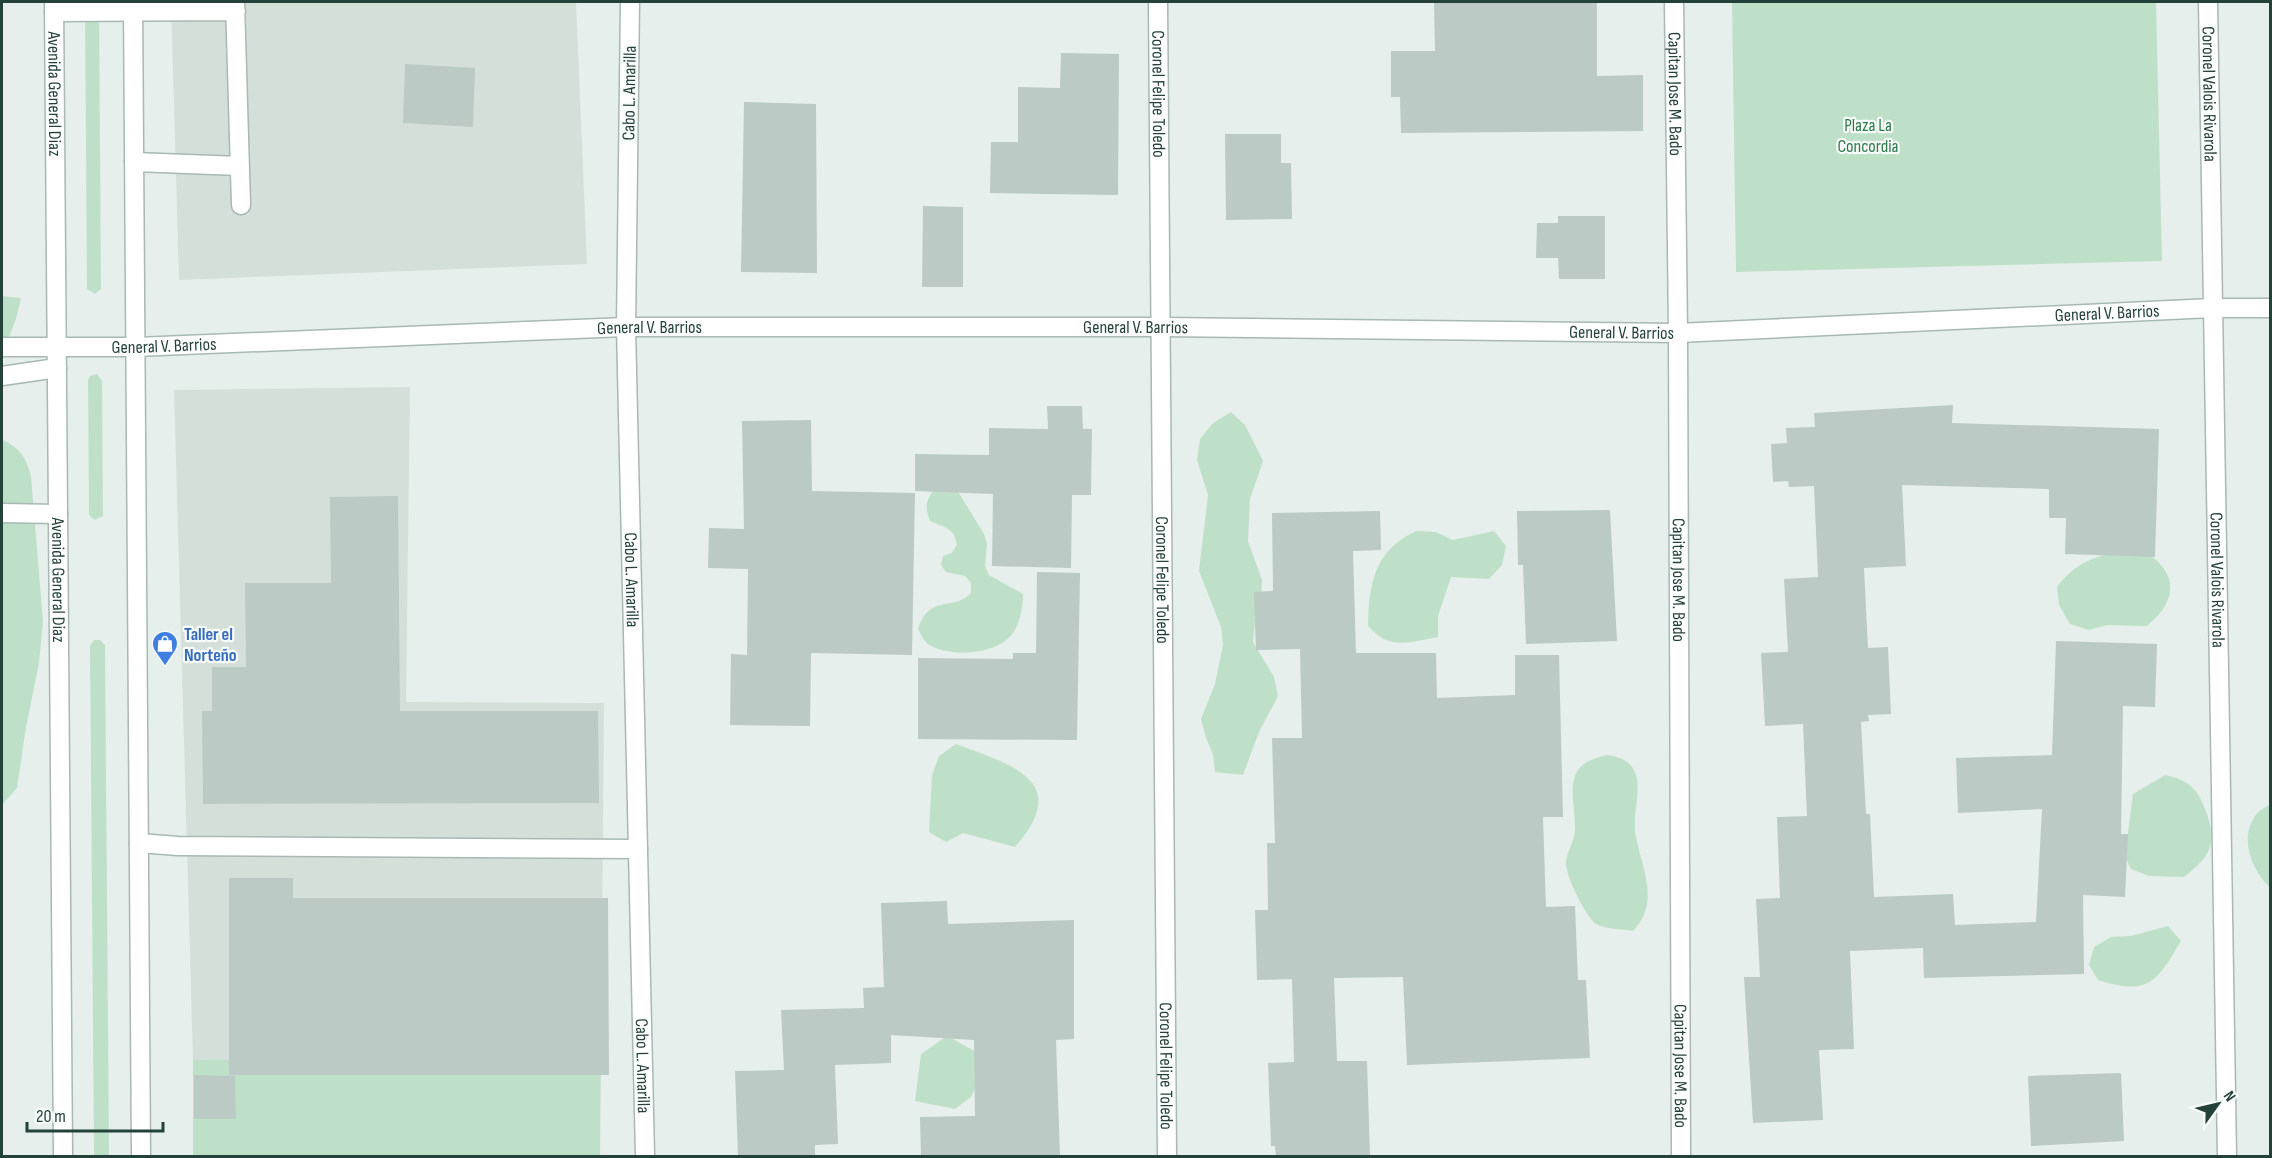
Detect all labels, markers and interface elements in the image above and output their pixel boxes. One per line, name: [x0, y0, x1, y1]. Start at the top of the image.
street label: Coronel Valois Rivarola: [2197, 26, 2221, 162]
street label: Avenida General Diaz: [43, 30, 65, 157]
street label: Coronel Felipe Toledo: [1147, 30, 1169, 158]
street label: Capitan Jose M. Bado: [1663, 32, 1686, 156]
street label: Cabo L. Amarilla: [618, 45, 641, 141]
park label: Plaza La Concordia: [1837, 115, 1899, 157]
street label: General V. Barrios: [2054, 300, 2160, 326]
street label: General V. Barrios: [597, 317, 702, 339]
street label: General V. Barrios: [1083, 317, 1188, 338]
street label: General V. Barrios: [1569, 322, 1674, 344]
street label: General V. Barrios: [112, 334, 217, 358]
street label: Coronel Valois Rivarola: [2205, 512, 2229, 648]
street label: Avenida General Diaz: [47, 516, 69, 643]
street label: Coronel Felipe Toledo: [1151, 516, 1173, 644]
street label: Capitan Jose M. Bado: [1668, 518, 1689, 642]
street label: Cabo L. Amarilla: [620, 532, 643, 628]
place label: Taller el Norteño: [184, 624, 237, 666]
shop icon: Taller el Norteño: [150, 629, 180, 667]
street label: Coronel Felipe Toledo: [1155, 1002, 1177, 1130]
street label: Capitan Jose M. Bado: [1669, 1004, 1691, 1128]
street label: Cabo L. Amarilla: [631, 1018, 654, 1114]
north arrow: [2188, 1074, 2248, 1134]
text: N: [2219, 1088, 2239, 1105]
scale bar: [27, 1095, 164, 1133]
text: 20 m: [36, 1106, 66, 1127]

